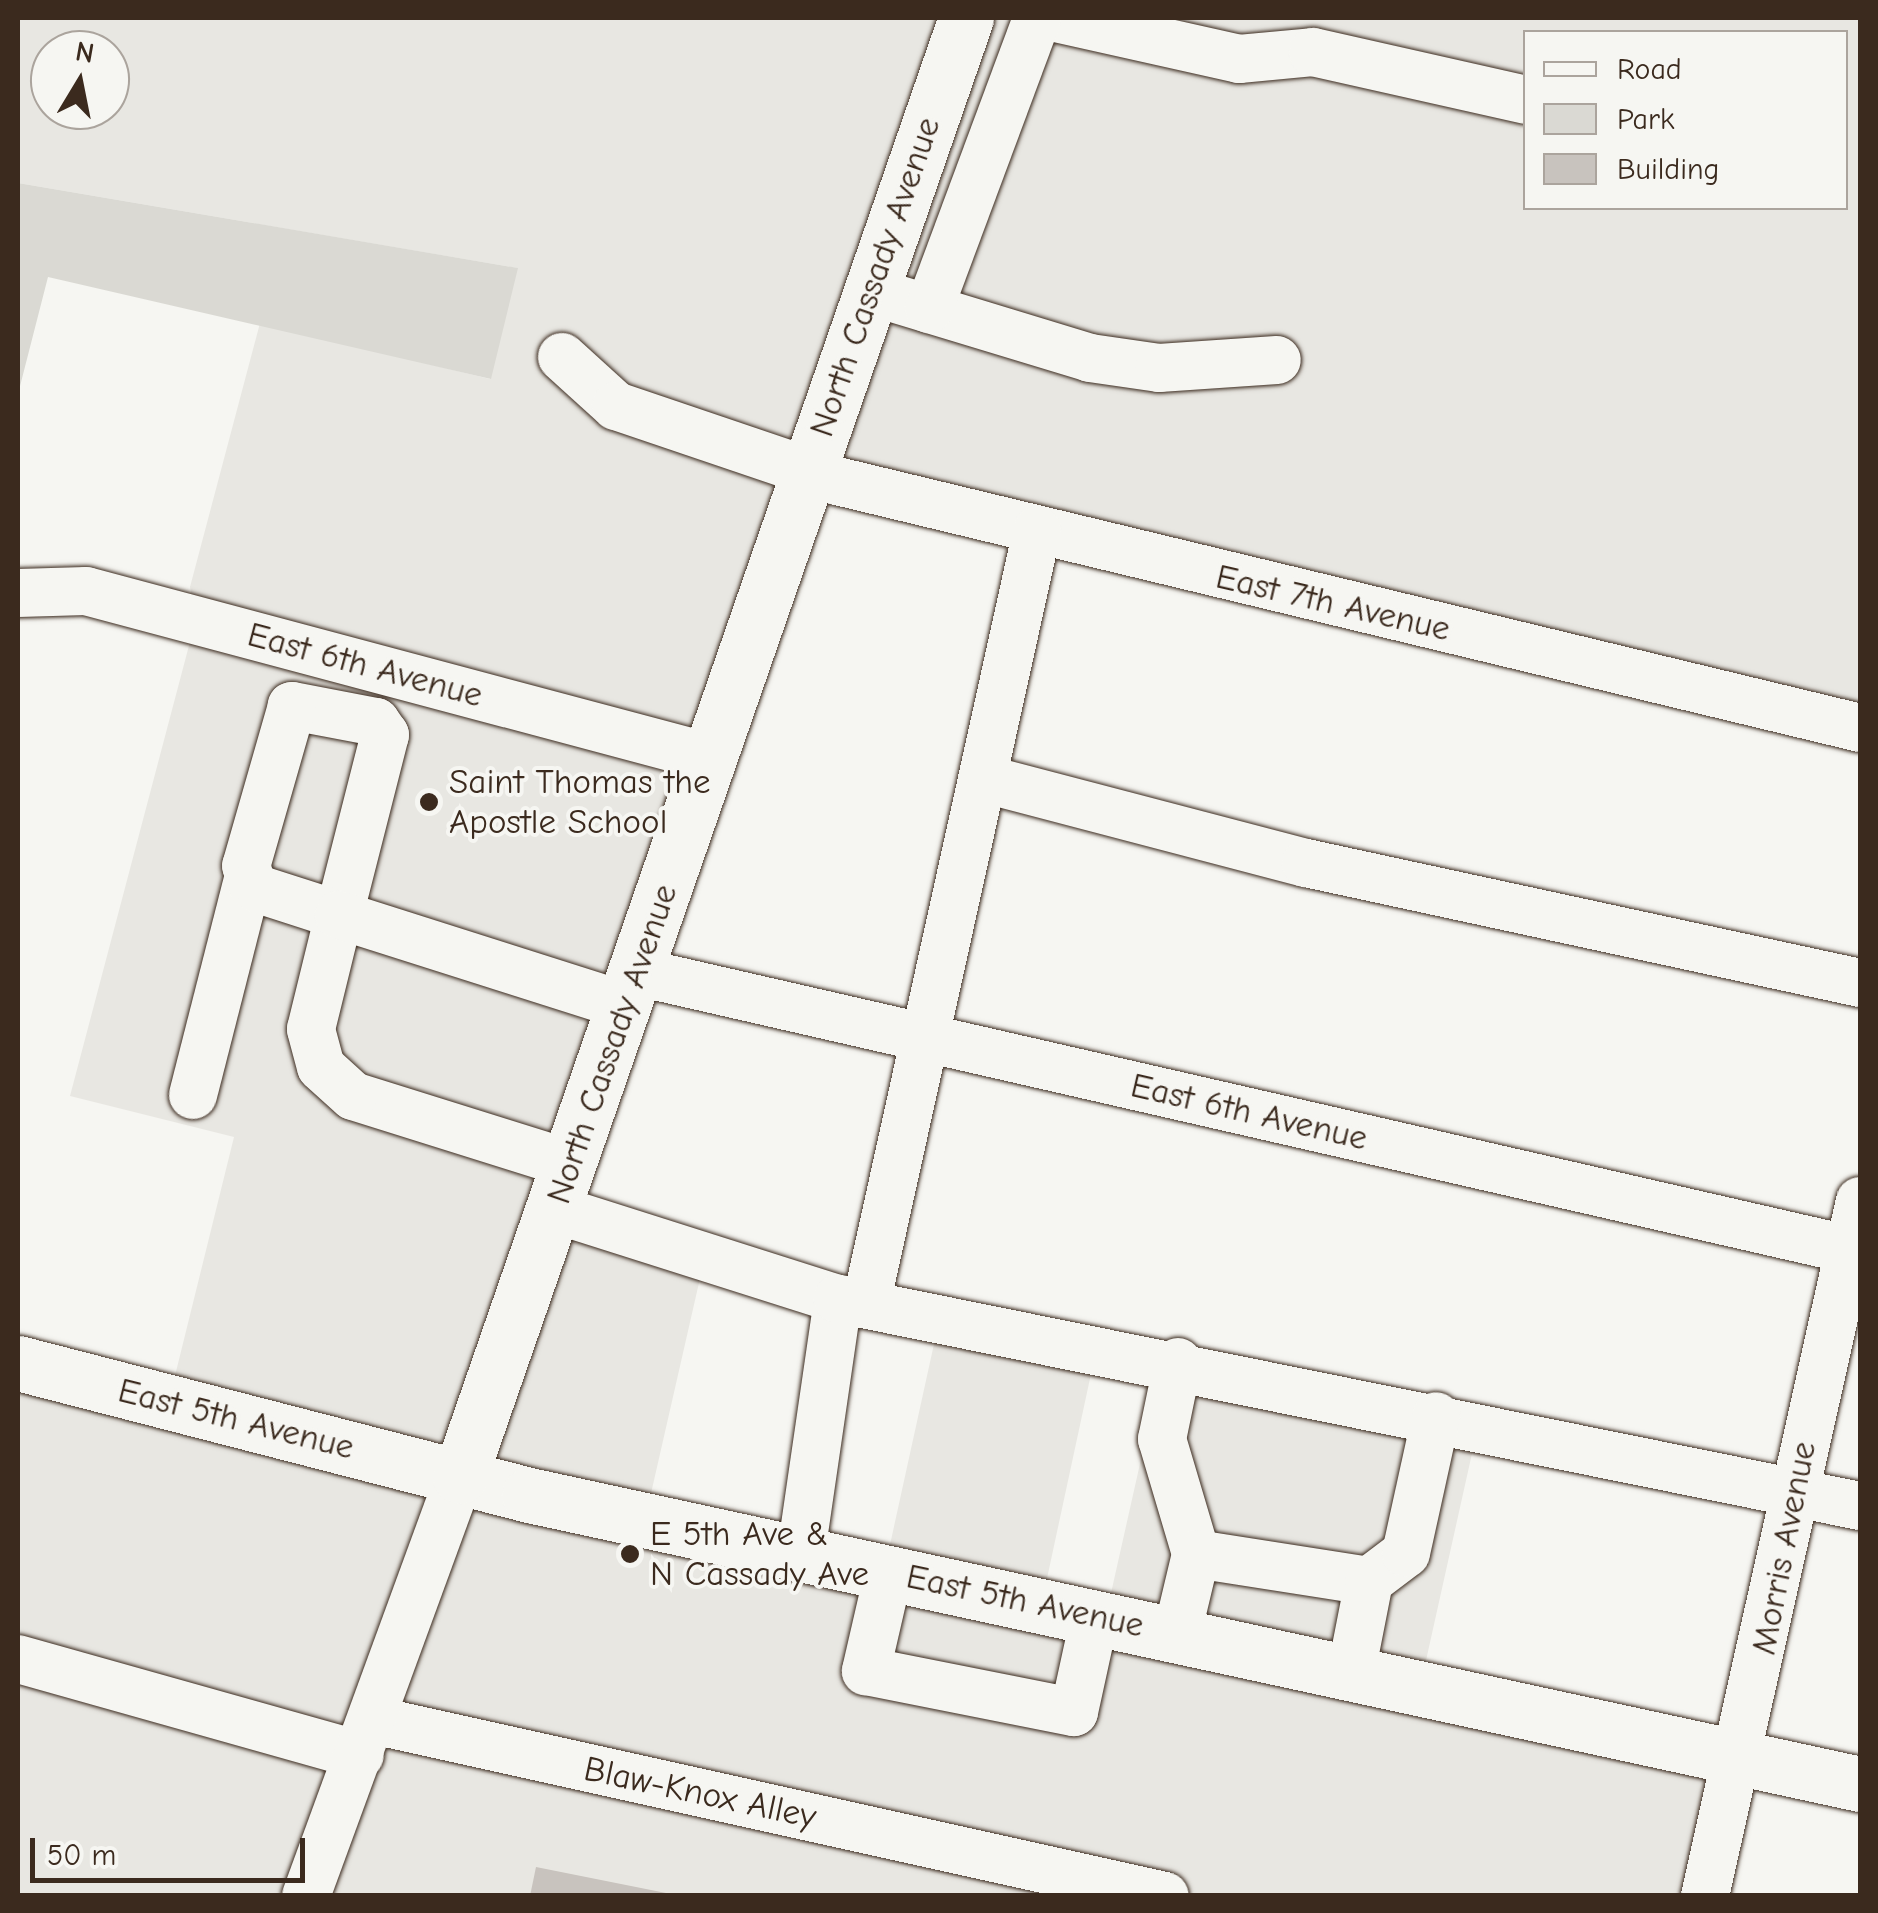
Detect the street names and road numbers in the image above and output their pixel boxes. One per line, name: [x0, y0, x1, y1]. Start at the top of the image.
street label: North Cassady Avenue: [801, 112, 949, 442]
street label: East 7th Avenue: [1212, 556, 1454, 650]
street label: East 6th Avenue: [243, 613, 487, 717]
street label: North Cassady Avenue: [538, 879, 686, 1209]
street label: East 6th Avenue: [1127, 1064, 1371, 1160]
street label: East 5th Avenue: [114, 1369, 358, 1469]
street label: Morris Avenue: [1743, 1438, 1825, 1658]
street label: East 5th Avenue: [903, 1555, 1147, 1647]
street label: Blaw-Knox Alley: [580, 1748, 820, 1838]

